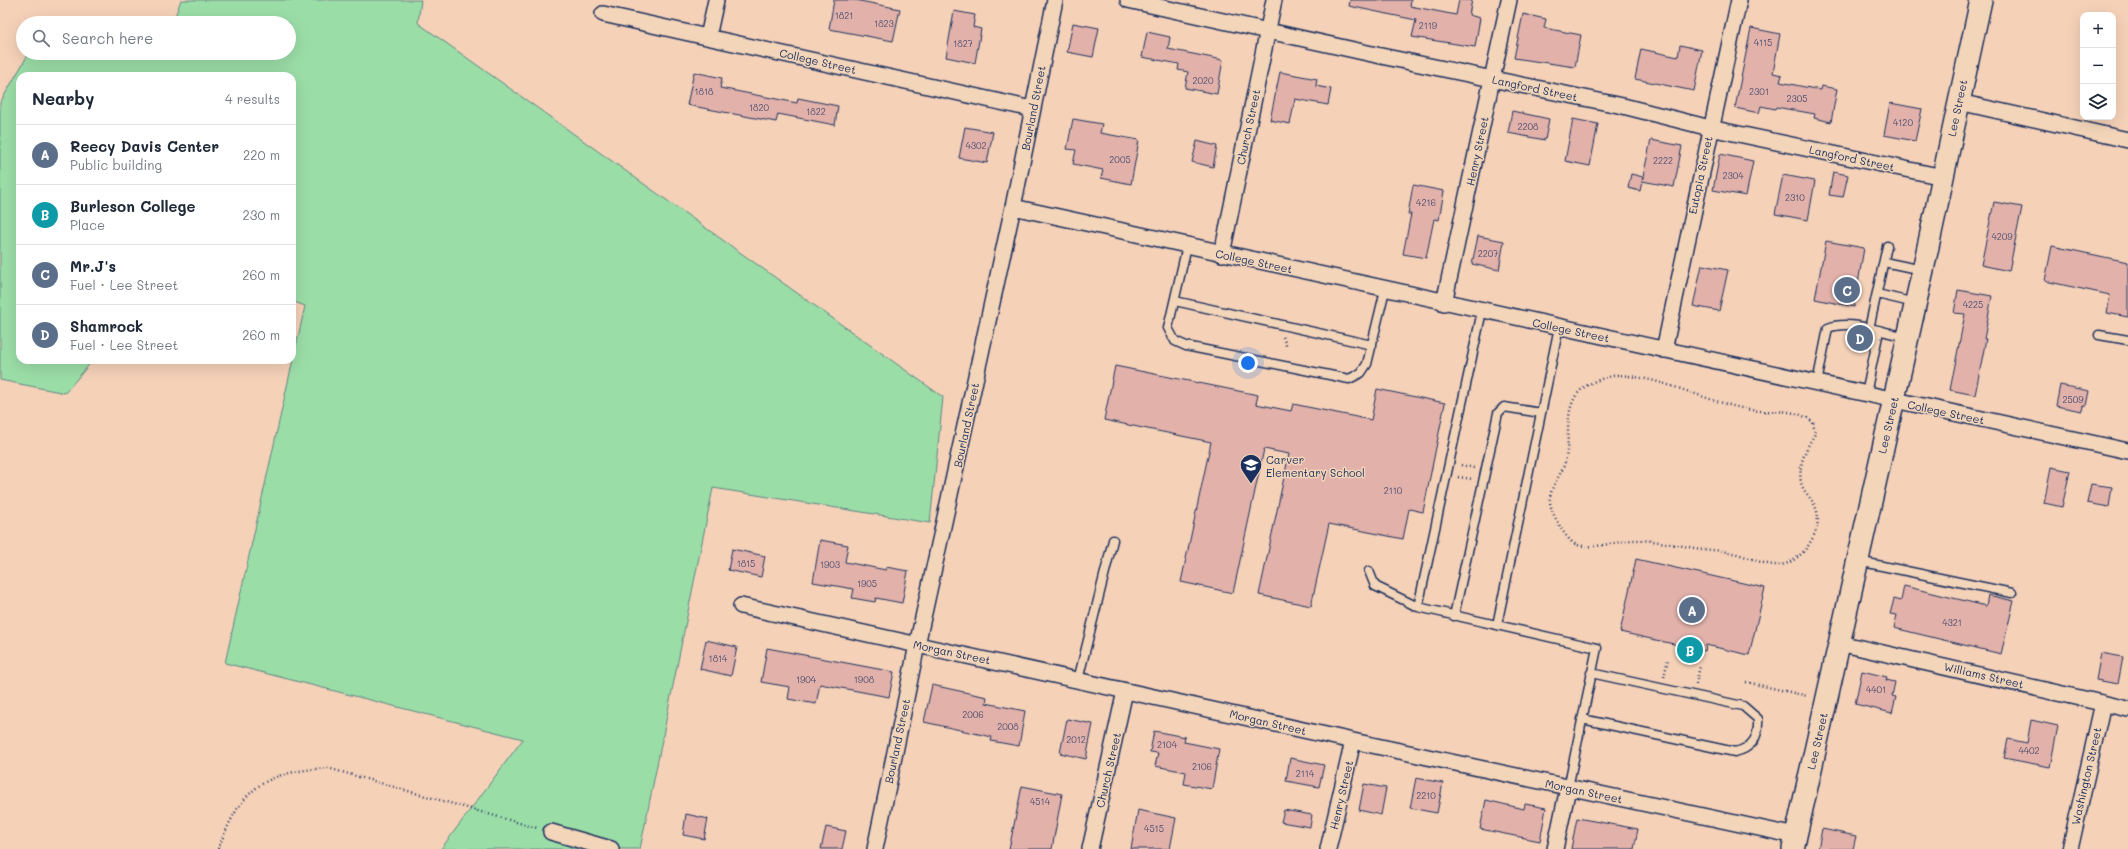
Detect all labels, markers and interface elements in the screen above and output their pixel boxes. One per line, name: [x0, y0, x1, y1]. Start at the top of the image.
house number: 1821: [835, 10, 853, 21]
map controls: [2080, 12, 2116, 120]
button: +: [2080, 12, 2116, 48]
search box: [16, 16, 296, 60]
house number: 1823: [874, 18, 894, 29]
house number: 2119: [1419, 20, 1438, 31]
icon: search: [30, 27, 52, 49]
text: Search here: [62, 28, 153, 48]
house number: 4115: [1754, 37, 1772, 48]
house number: 1827: [953, 38, 973, 49]
street label: College Street: [778, 45, 858, 77]
button: −: [2080, 48, 2116, 84]
street label: Bourland Street: [1017, 64, 1049, 152]
street label: Langford Street: [1491, 72, 1579, 104]
house number: 2020: [1192, 75, 1214, 86]
street label: Lee Street: [1944, 78, 1970, 138]
button: layers: [2080, 84, 2116, 120]
house number: 1818: [695, 86, 714, 97]
house number: 2301: [1749, 86, 1769, 97]
text: Nearby: [32, 87, 94, 109]
street label: Church Street: [1233, 88, 1263, 166]
text: 4 results: [225, 90, 280, 107]
house number: 2305: [1786, 93, 1808, 104]
house number: 1820: [749, 102, 769, 113]
house number: 1822: [806, 106, 826, 117]
street label: Henry Street: [1462, 115, 1492, 187]
house number: 4120: [1893, 117, 1913, 128]
house number: 2208: [1517, 121, 1539, 132]
street label: Eutopia Street: [1684, 135, 1716, 215]
text: Reecy Davis Center: [70, 136, 219, 156]
house number: 4302: [965, 140, 987, 151]
street label: Langford Street: [1808, 142, 1896, 174]
text: A: [40, 146, 50, 163]
text: 220 m: [243, 146, 280, 163]
house number: 2005: [1109, 154, 1131, 165]
house number: 2222: [1653, 155, 1673, 166]
text: Public building: [70, 156, 162, 173]
house number: 2304: [1722, 170, 1744, 181]
house number: 2310: [1785, 192, 1805, 203]
text: Burleson College: [70, 196, 195, 216]
house number: 4216: [1416, 197, 1436, 208]
text: B: [41, 206, 49, 223]
text: 230 m: [243, 206, 280, 223]
text: Place: [70, 216, 105, 233]
house number: 4209: [1991, 231, 2013, 242]
street label: College Street: [1214, 246, 1294, 277]
house number: 2207: [1478, 248, 1498, 259]
text: Mr.J's: [70, 256, 116, 276]
text: C: [40, 266, 50, 283]
text: 260 m: [242, 266, 280, 283]
pin: C: [1834, 275, 1860, 305]
text: Fuel · Lee Street: [70, 276, 178, 293]
house number: 4225: [1963, 299, 1983, 310]
street label: College Street: [1531, 315, 1611, 346]
text: Shamrock: [70, 316, 143, 336]
pin: D: [1847, 323, 1873, 353]
text: D: [40, 326, 50, 343]
text: 260 m: [242, 326, 280, 343]
text: Fuel · Lee Street: [70, 336, 178, 353]
your location: [1238, 353, 1258, 373]
street label: Bourland Street: [950, 381, 982, 469]
house number: 2509: [2062, 394, 2084, 405]
street label: Lee Street: [1874, 395, 1902, 455]
street label: College Street: [1906, 397, 1986, 428]
school or university icon: Carver Elementary School: [1238, 452, 1264, 485]
place label: Carver Elementary School: [1266, 452, 1365, 480]
house number: 2110: [1384, 485, 1403, 496]
house number: 1815: [737, 558, 755, 569]
house number: 1903: [820, 559, 840, 570]
house number: 1905: [857, 578, 877, 589]
pin: A: [1679, 595, 1705, 625]
house number: 4321: [1942, 617, 1962, 628]
pin: B: [1677, 635, 1703, 665]
street label: Morgan Street: [912, 636, 992, 668]
house number: 1814: [709, 653, 728, 664]
street label: Williams Street: [1943, 659, 2025, 691]
house number: 1904: [796, 674, 817, 685]
house number: 1908: [854, 674, 875, 685]
house number: 4401: [1866, 684, 1886, 695]
street label: Bourland Street: [881, 697, 913, 785]
street label: Morgan Street: [1228, 706, 1308, 738]
house number: 2006: [962, 709, 984, 720]
street label: Lee Street: [1803, 711, 1831, 771]
house number: 2008: [997, 721, 1019, 732]
street label: Washington Street: [2067, 725, 2105, 826]
street label: Church Street: [1092, 731, 1124, 809]
house number: 2012: [1066, 734, 1086, 745]
house number: 2104: [1157, 739, 1178, 750]
house number: 4402: [2018, 745, 2040, 756]
street label: Henry Street: [1326, 759, 1356, 831]
house number: 2106: [1192, 761, 1212, 772]
house number: 2114: [1296, 768, 1315, 779]
street label: Morgan Street: [1544, 775, 1624, 807]
house number: 2210: [1416, 790, 1436, 801]
house number: 4514: [1030, 796, 1051, 807]
house number: 4515: [1144, 823, 1164, 834]

